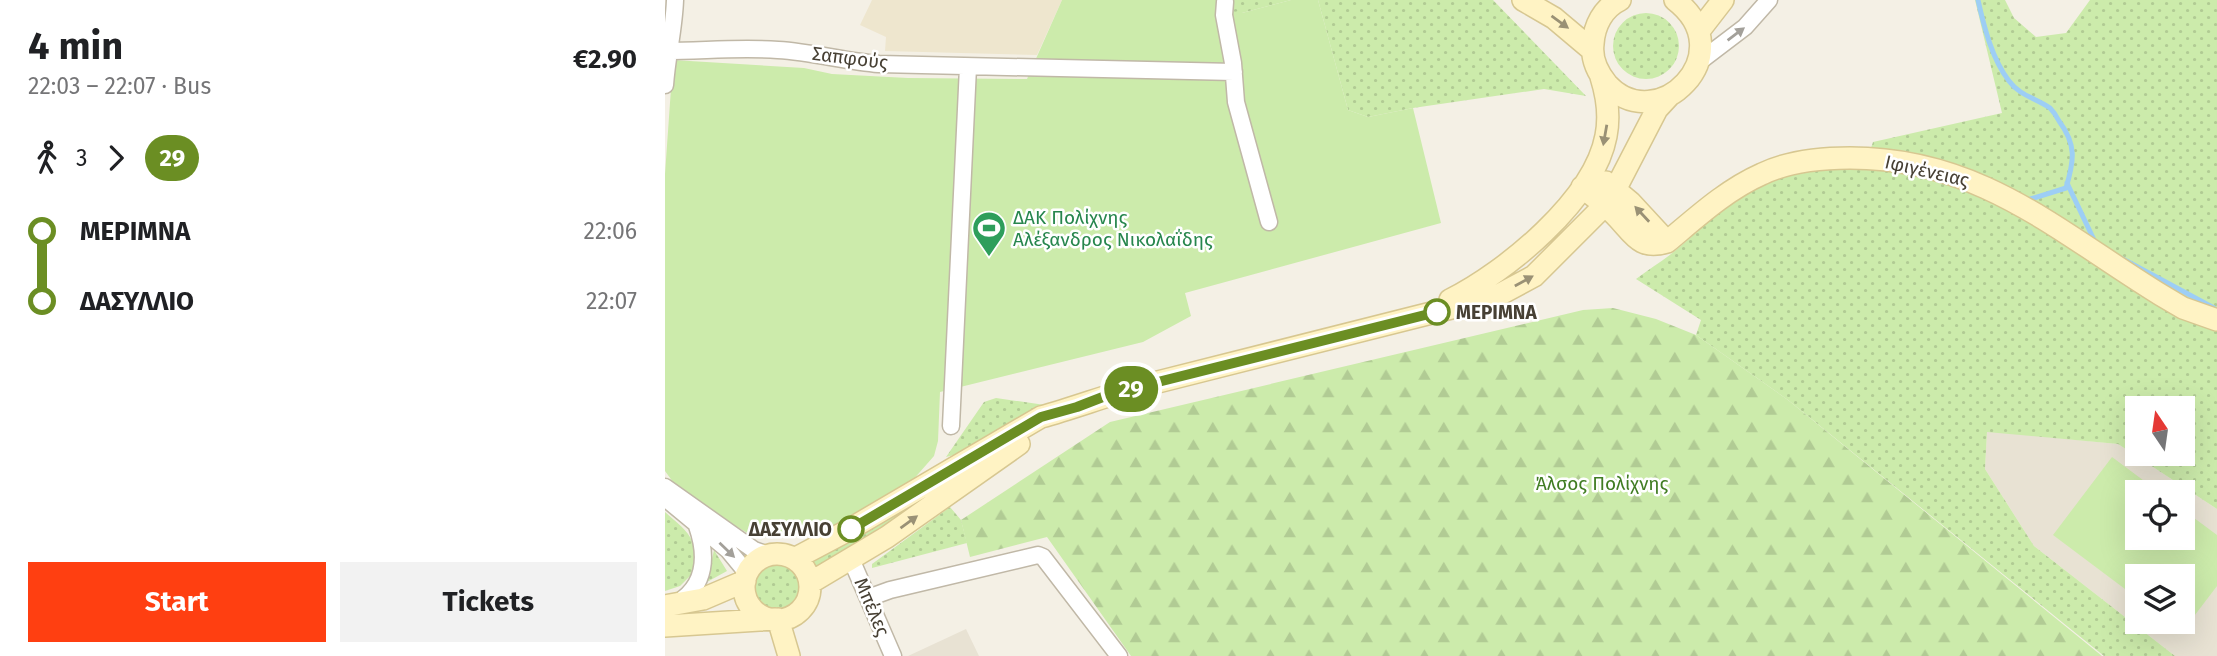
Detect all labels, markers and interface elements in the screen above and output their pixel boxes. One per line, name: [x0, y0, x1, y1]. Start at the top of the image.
one-way arrow: [1551, 15, 1569, 29]
text: 4 min: [28, 23, 123, 69]
one-way arrow: [1727, 26, 1745, 41]
street label: Σαπφούς: [811, 42, 889, 74]
text: €2.90: [573, 44, 637, 75]
text: 22:03 – 22:07 · Bus: [28, 72, 211, 100]
one-way arrow: [1600, 124, 1611, 146]
icon: walk: [28, 139, 66, 177]
icon: forward: [97, 139, 135, 177]
text: 3: [76, 144, 87, 172]
text: 29: [159, 144, 185, 172]
street label: Ιφιγένειας: [1883, 150, 1971, 192]
place label: ΔΑΚ Πολίχνης Αλέξανδρος Νικολαΐδης: [1013, 206, 1213, 251]
one-way arrow: [1635, 206, 1651, 223]
sports icon: ΔΑΚ Πολίχνης Αλέξανδρος Νικολαΐδης: [970, 209, 1008, 258]
text: ΜΕΡΙΜΝΑ: [80, 216, 190, 247]
text: 22:06: [584, 217, 637, 245]
one-way arrow: [1514, 275, 1534, 287]
text: ΔΑΣΥΛΛΙΟ: [80, 286, 194, 317]
text: 22:07: [586, 287, 637, 315]
marker: ΜΕΡΙΜΝΑ: [1424, 299, 1450, 325]
place label: ΜΕΡΙΜΝΑ: [1456, 301, 1537, 324]
line badge: 29: [1099, 366, 1163, 412]
text: 29: [1118, 375, 1144, 403]
north arrow: [2125, 396, 2195, 466]
map controls: [2125, 396, 2195, 634]
park label: Άλσος Πολίχνης: [1536, 472, 1669, 495]
button: locate: [2125, 480, 2195, 550]
one-way arrow: [899, 515, 918, 529]
marker: ΔΑΣΥΛΛΙΟ: [838, 516, 864, 542]
place label: ΔΑΣΥΛΛΙΟ: [748, 518, 832, 541]
one-way arrow: [718, 541, 735, 557]
button: Start: [28, 562, 326, 642]
button: Tickets: [340, 562, 637, 642]
button: layers: [2125, 564, 2195, 634]
street label: Μπέλες: [849, 574, 895, 640]

